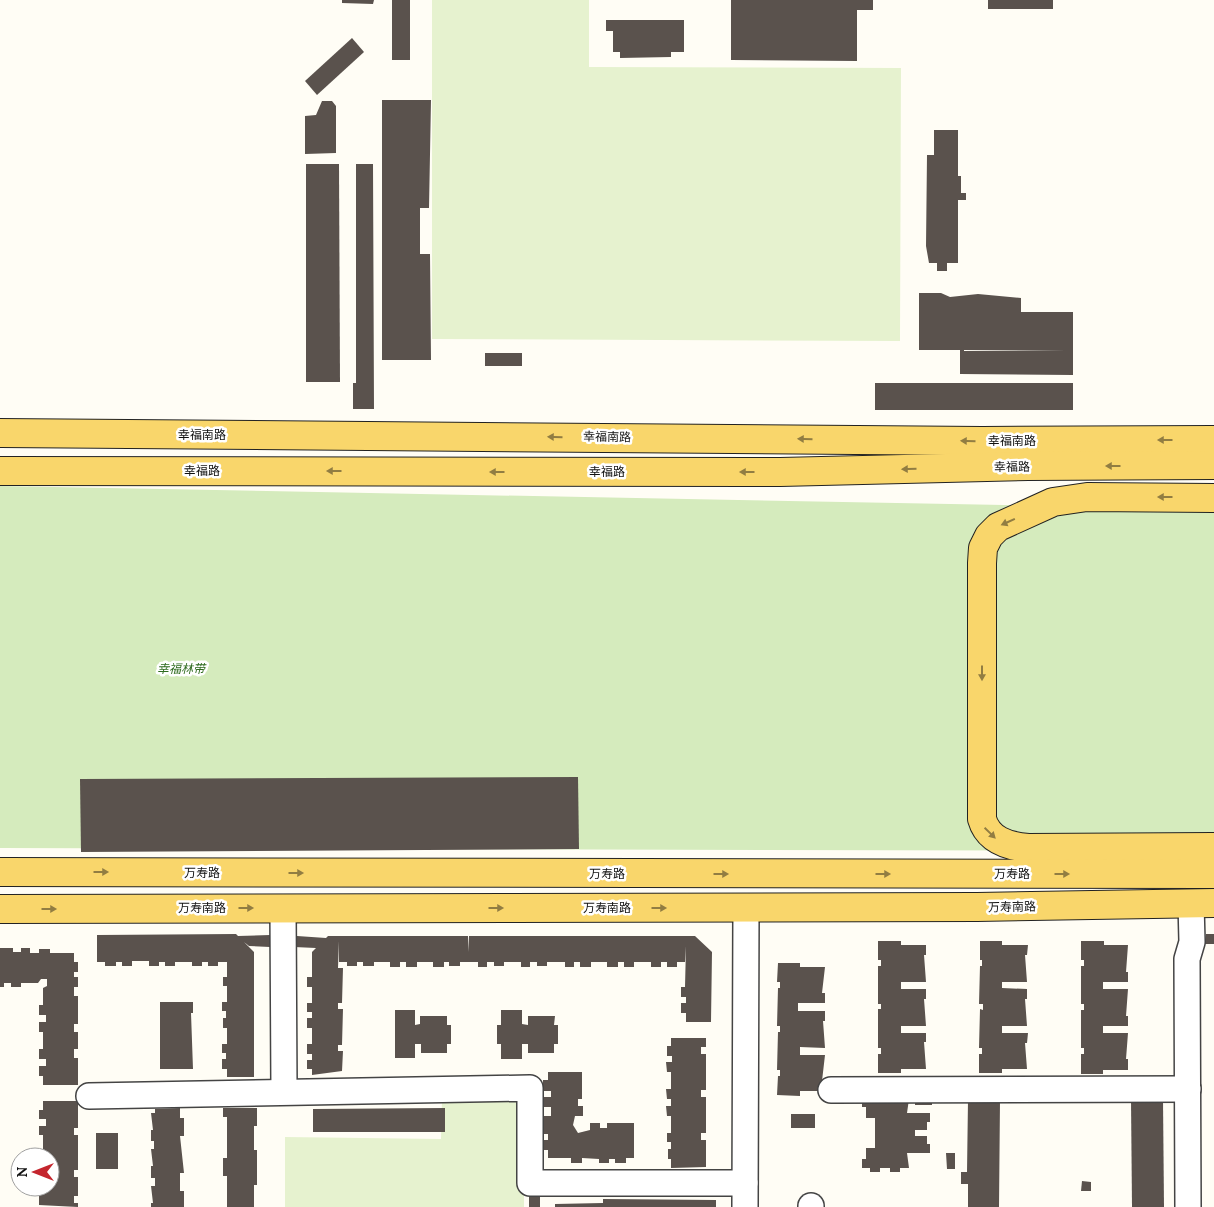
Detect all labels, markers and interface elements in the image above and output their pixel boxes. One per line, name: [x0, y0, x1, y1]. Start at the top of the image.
street label: 幸福南路: [178, 427, 226, 442]
street label: 幸福南路: [583, 429, 631, 444]
one-way arrow: [547, 433, 563, 441]
street label: 幸福南路: [988, 433, 1036, 448]
one-way arrow: [797, 435, 813, 443]
one-way arrow: [1157, 436, 1173, 444]
one-way arrow: [960, 437, 976, 445]
street label: 幸福路: [994, 459, 1030, 474]
one-way arrow: [1105, 462, 1121, 470]
street label: 幸福路: [184, 463, 220, 478]
street label: 幸福路: [589, 464, 625, 479]
one-way arrow: [901, 465, 917, 473]
one-way arrow: [326, 467, 342, 475]
one-way arrow: [489, 468, 505, 476]
one-way arrow: [739, 468, 755, 476]
one-way arrow: [1157, 493, 1173, 501]
one-way arrow: [1001, 519, 1015, 527]
park label: 幸福林带: [157, 661, 207, 676]
one-way arrow: [978, 666, 986, 682]
one-way arrow: [984, 827, 996, 839]
street label: 万寿路: [184, 865, 220, 880]
street label: 万寿路: [589, 866, 625, 881]
street label: 万寿路: [994, 866, 1030, 881]
one-way arrow: [93, 868, 109, 876]
one-way arrow: [288, 869, 304, 877]
one-way arrow: [713, 870, 729, 878]
one-way arrow: [875, 870, 891, 878]
one-way arrow: [1054, 870, 1070, 878]
street label: 万寿南路: [988, 899, 1036, 914]
street label: 万寿南路: [178, 900, 226, 915]
street label: 万寿南路: [583, 900, 631, 915]
one-way arrow: [238, 904, 254, 912]
one-way arrow: [488, 904, 504, 912]
one-way arrow: [651, 904, 667, 912]
one-way arrow: [41, 905, 57, 913]
north arrow: [10, 1147, 60, 1197]
text: N: [13, 1166, 31, 1177]

